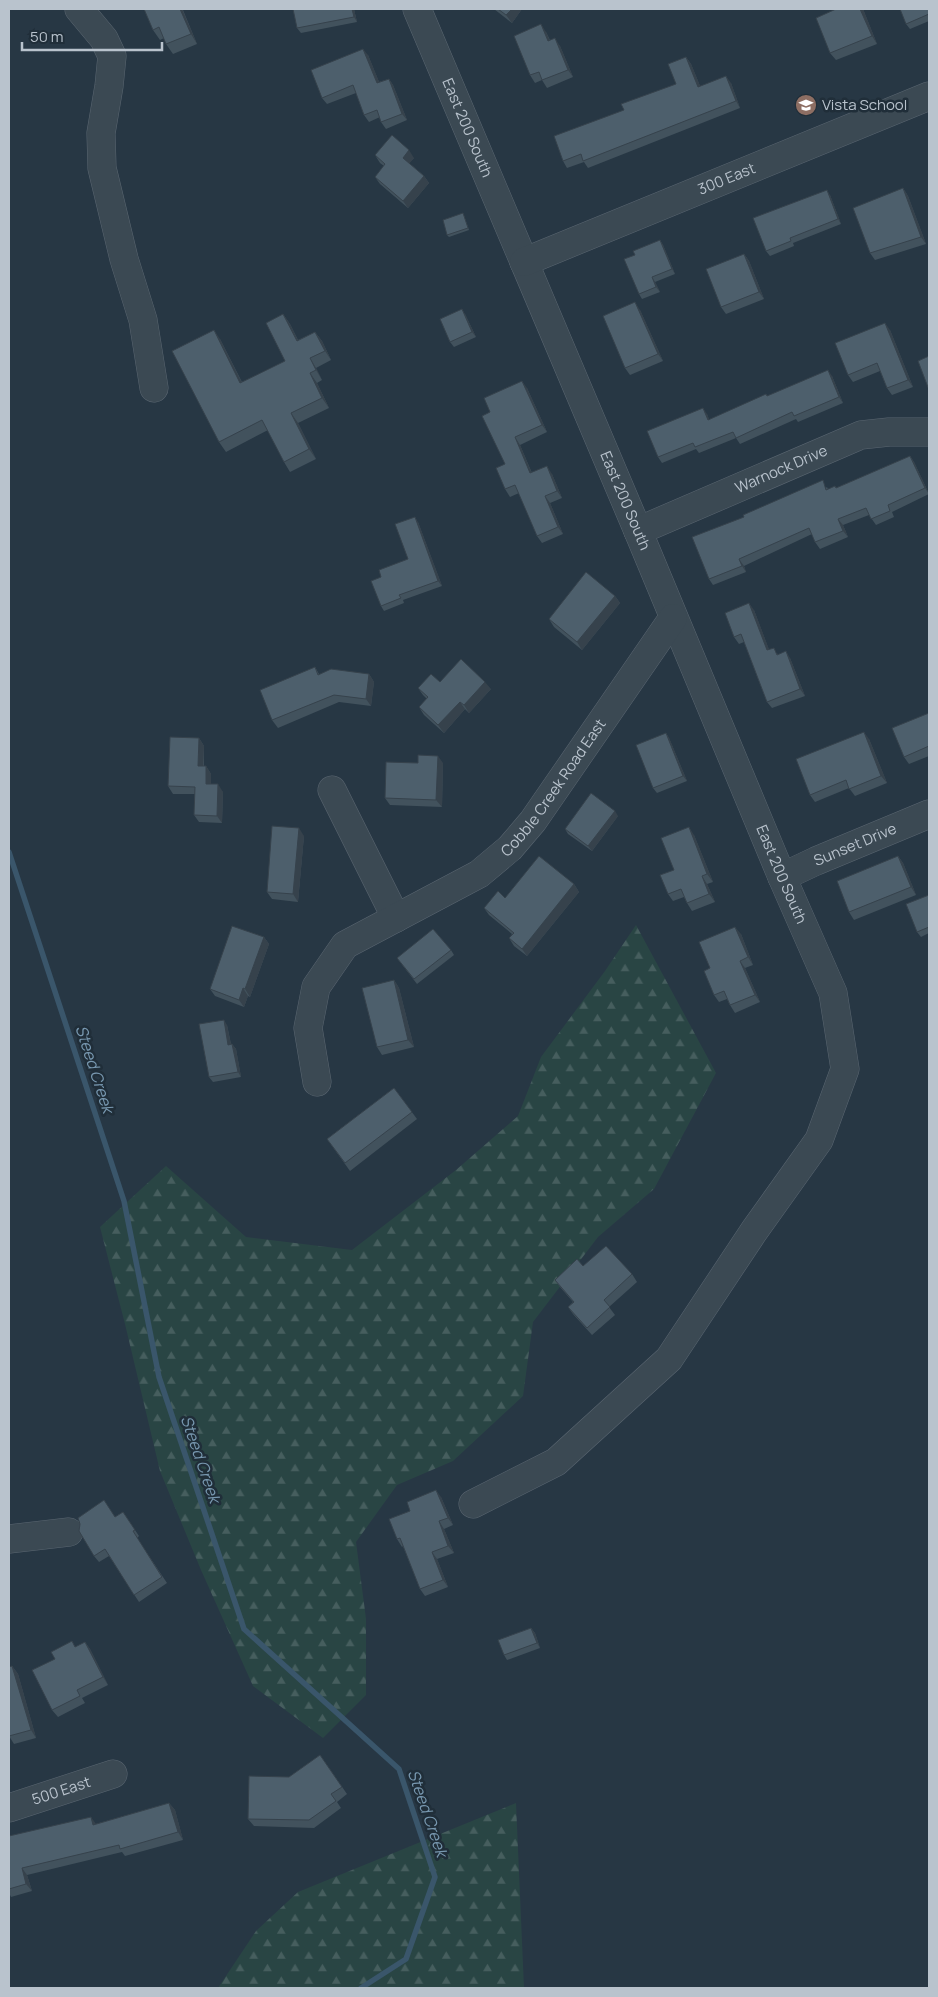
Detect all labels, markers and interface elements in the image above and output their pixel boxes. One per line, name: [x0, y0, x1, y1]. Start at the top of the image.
scale bar: [22, 20, 162, 52]
text: 50 m: [30, 26, 64, 47]
street label: East 200 South: [437, 75, 498, 180]
school or university icon: Vista School: [794, 93, 818, 117]
place label: Vista School: [822, 94, 907, 115]
street label: 300 East: [695, 157, 758, 200]
street label: Warnock Drive: [732, 440, 831, 498]
street label: East 200 South: [595, 448, 656, 553]
street label: Cobble Creek Road East: [496, 714, 610, 861]
street label: Sunset Drive: [810, 818, 900, 871]
street label: East 200 South: [751, 822, 812, 927]
water label: Steed Creek: [70, 1022, 120, 1118]
water label: Steed Creek: [176, 1412, 227, 1508]
water label: Steed Creek: [403, 1766, 454, 1862]
street label: 500 East: [29, 1771, 93, 1810]

